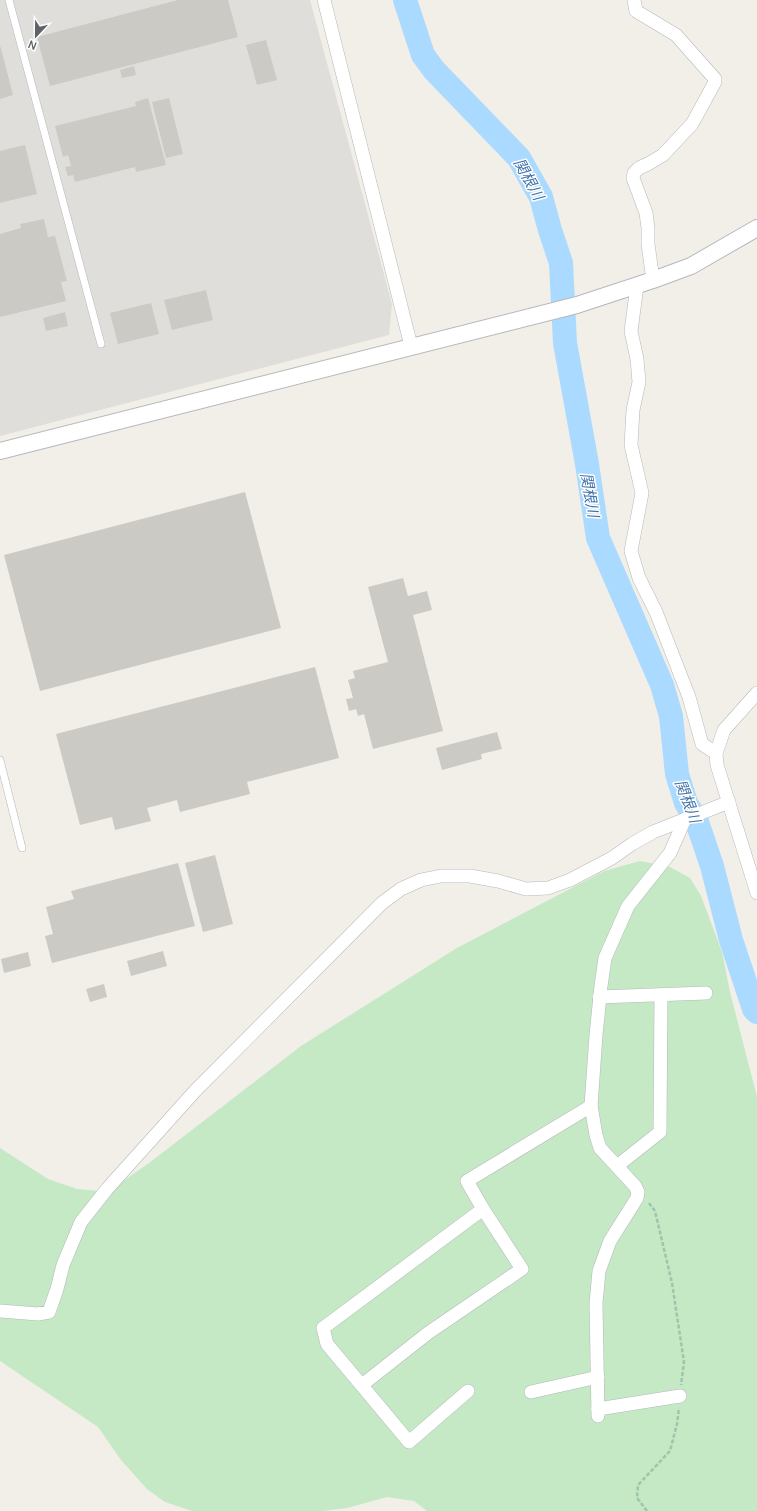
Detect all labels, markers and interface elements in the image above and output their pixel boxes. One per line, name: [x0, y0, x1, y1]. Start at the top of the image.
north arrow: [16, 16, 56, 56]
text: N: [26, 37, 39, 54]
water label: 関根川: [509, 154, 550, 206]
water label: 関根川: [576, 471, 605, 521]
water label: 関根川: [670, 776, 707, 828]

